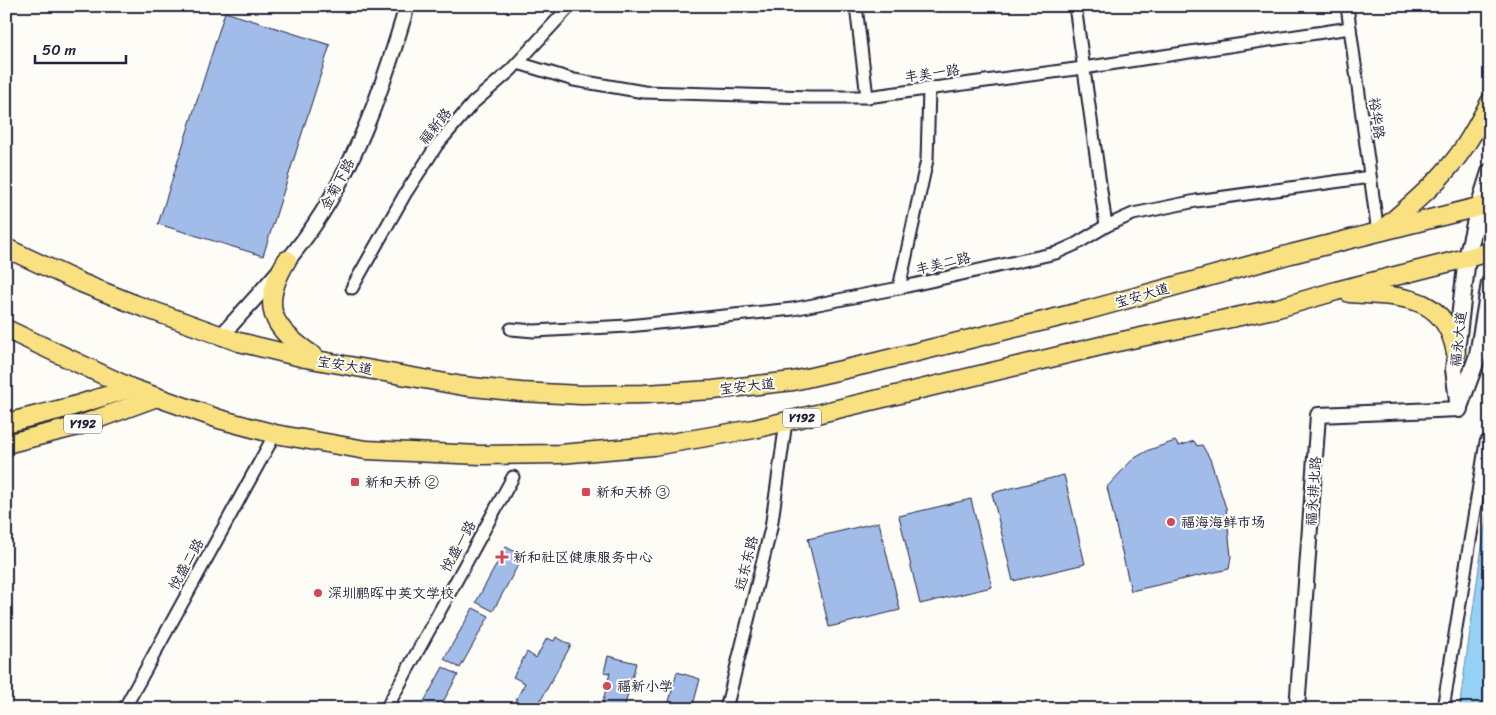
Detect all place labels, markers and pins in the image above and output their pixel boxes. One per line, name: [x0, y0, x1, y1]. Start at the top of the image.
place label: 新和天桥 ②: [365, 470, 439, 495]
marker: 新和天桥 ②: [349, 476, 361, 488]
place label: 新和天桥 ③: [596, 480, 670, 505]
marker: 新和天桥 ③: [580, 486, 592, 498]
place label: 福海海鲜市场: [1181, 510, 1265, 535]
marker: 福海海鲜市场: [1165, 516, 1177, 528]
place label: 新和社区健康服务中心: [513, 545, 653, 570]
marker: 新和社区健康服务中心: [495, 550, 509, 564]
place label: 深圳鹏晖中英文学校: [328, 581, 454, 606]
marker: 深圳鹏晖中英文学校: [312, 587, 324, 599]
place label: 福新小学: [617, 674, 673, 699]
marker: 福新小学: [601, 680, 613, 692]

